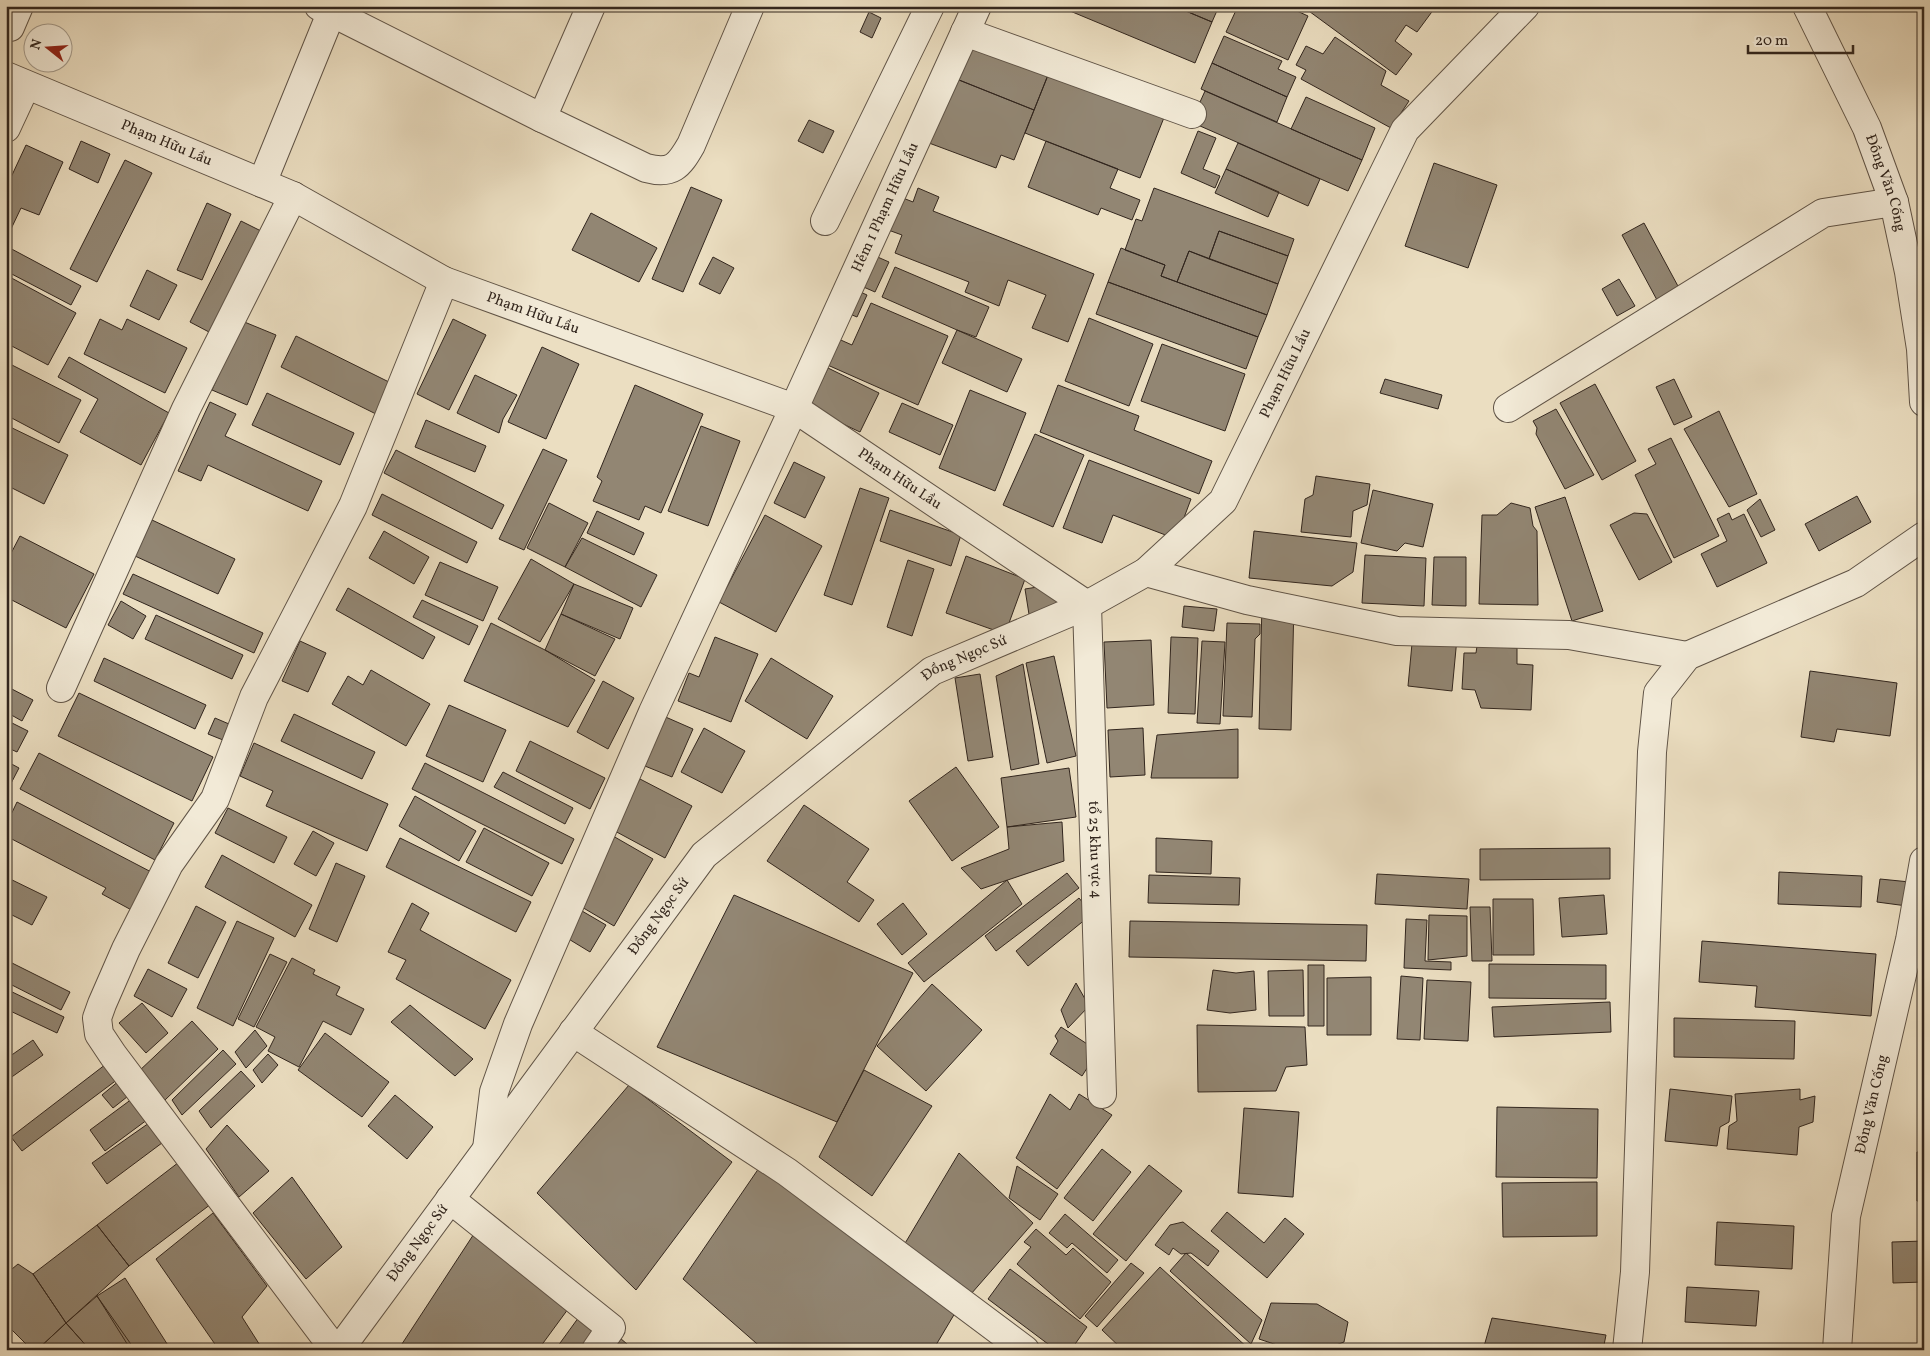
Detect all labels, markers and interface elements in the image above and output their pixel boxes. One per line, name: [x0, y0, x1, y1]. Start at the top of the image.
north arrow: [22, 22, 72, 72]
scale bar: [1748, 22, 1852, 54]
text: 20 m: [1755, 31, 1788, 52]
text: N: [26, 37, 48, 52]
street label: Phạm Hữu Lầu: [118, 115, 215, 172]
street label: Đồng Văn Cống: [1860, 131, 1911, 234]
street label: Hẻm 1 Phạm Hữu Lầu: [847, 139, 924, 276]
street label: Phạm Hữu Lầu: [484, 287, 582, 340]
street label: Phạm Hữu Lầu: [1255, 325, 1316, 422]
street label: Phạm Hữu Lầu: [853, 443, 946, 515]
street label: Đồng Ngọc Sứ: [917, 630, 1011, 686]
street label: tổ 25 khu vực 4: [1083, 801, 1107, 899]
street label: Đồng Ngọc Sứ: [623, 873, 695, 960]
street label: Đồng Văn Cống: [1850, 1052, 1894, 1156]
street label: Đồng Ngọc Sứ: [382, 1200, 454, 1286]

